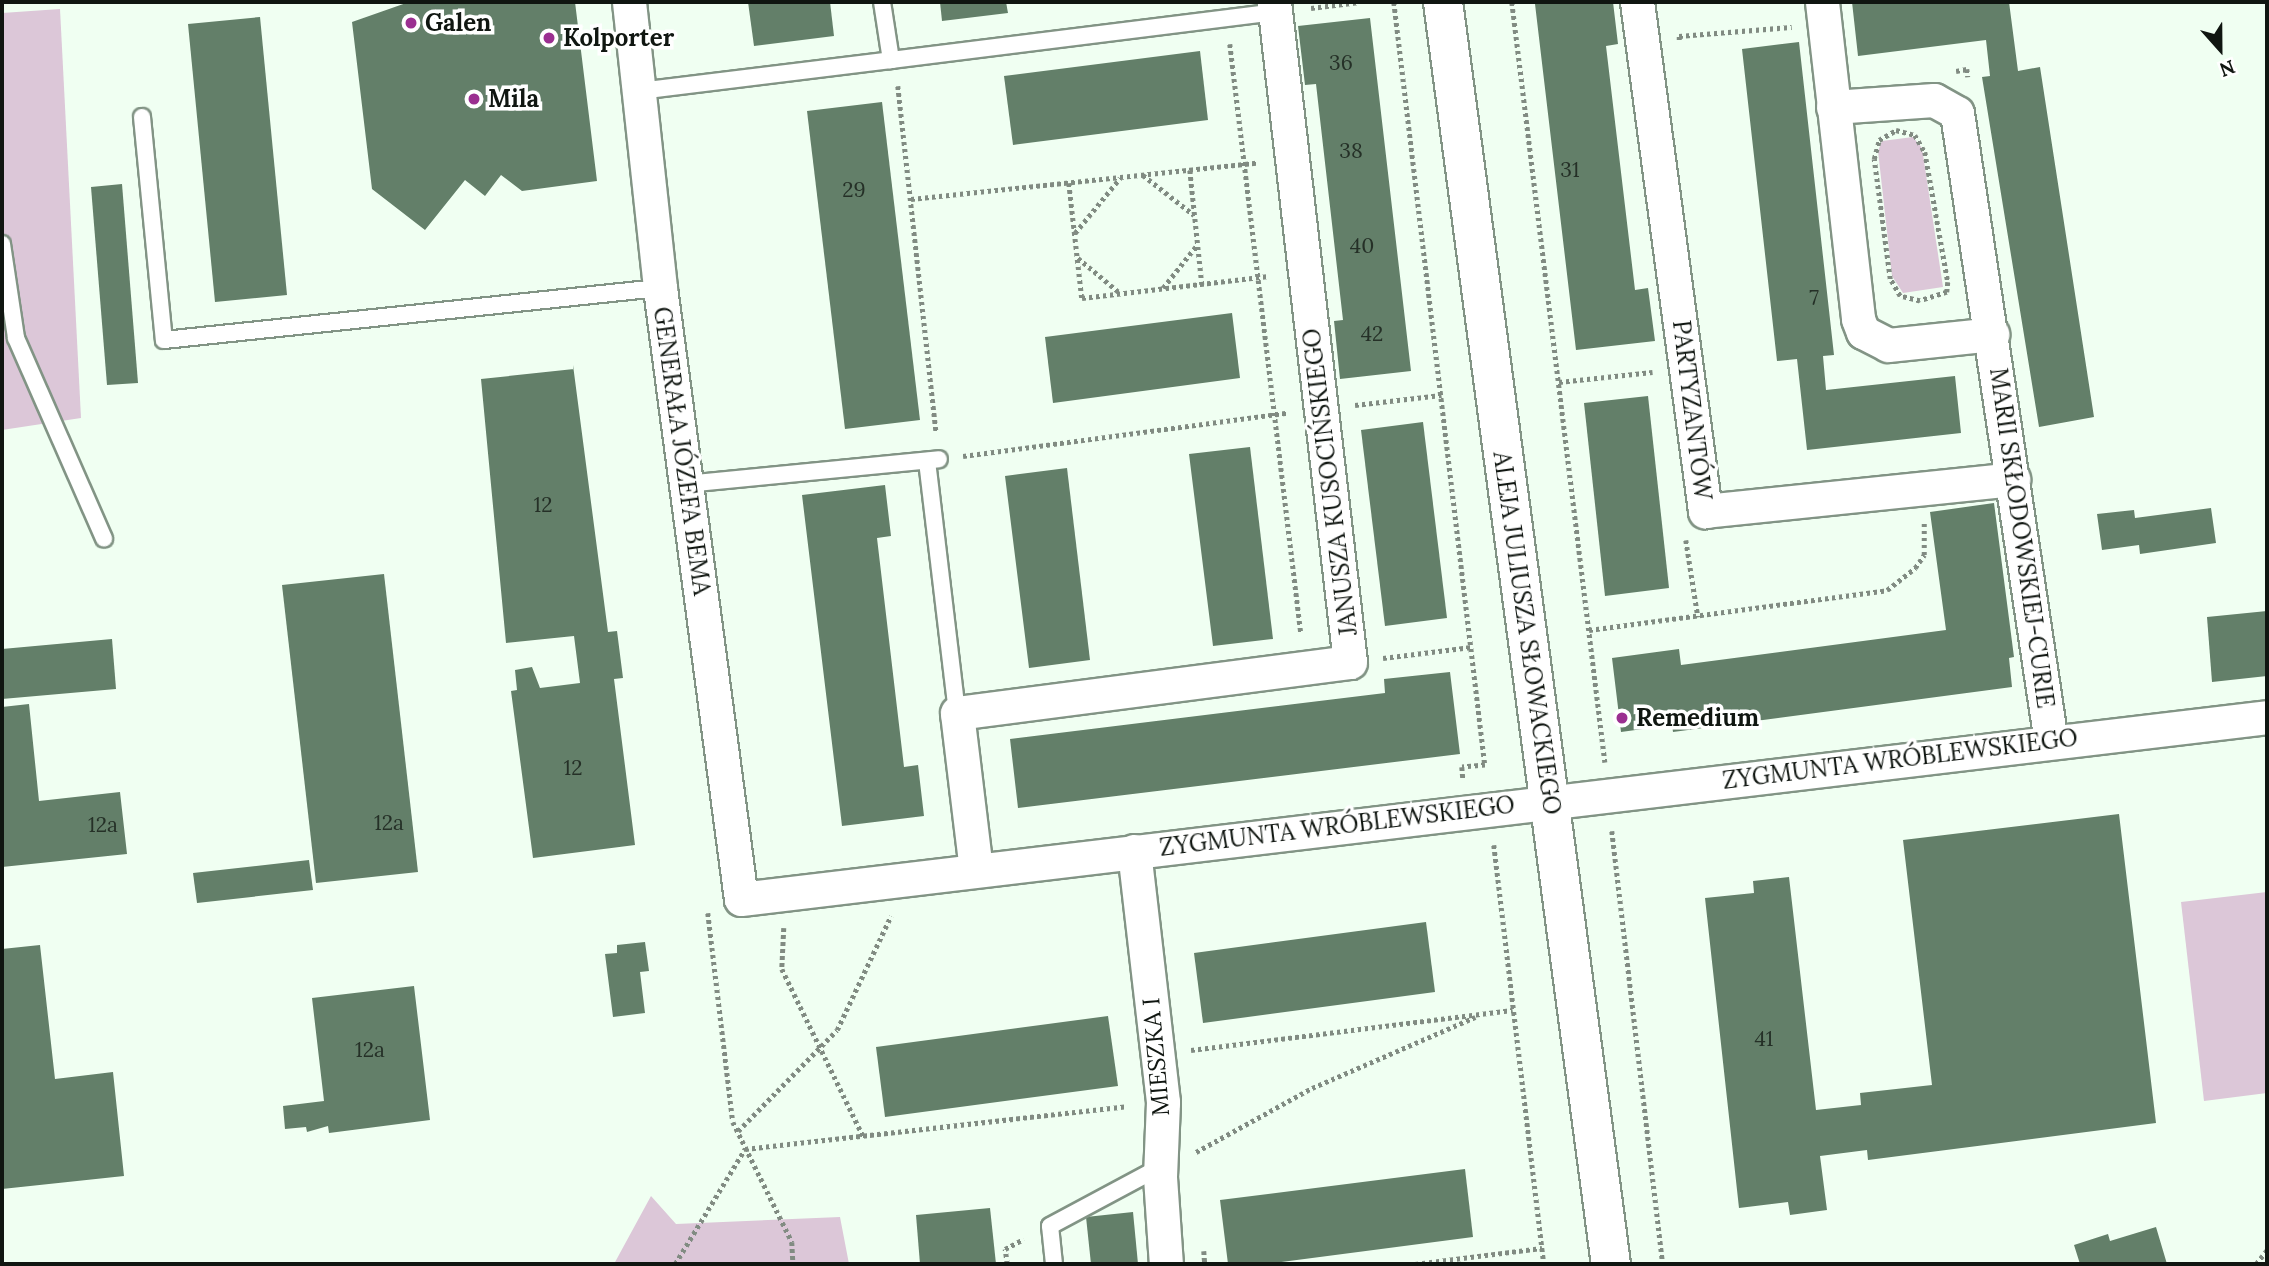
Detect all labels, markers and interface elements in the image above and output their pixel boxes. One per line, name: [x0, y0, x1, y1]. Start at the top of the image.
place label: Galen: [425, 9, 491, 37]
north arrow: [2185, 14, 2255, 84]
marker: Galen: [403, 15, 419, 31]
place label: Kolporter: [563, 24, 674, 52]
marker: Kolporter: [541, 30, 557, 46]
house number: 36: [1329, 50, 1353, 76]
text: N: [2216, 55, 2239, 82]
place label: Mila: [488, 85, 539, 113]
marker: Mila: [466, 91, 482, 107]
house number: 38: [1339, 138, 1363, 164]
house number: 31: [1560, 157, 1580, 183]
house number: 29: [842, 177, 866, 203]
house number: 40: [1350, 233, 1374, 259]
house number: 7: [1809, 285, 1819, 311]
street label: GENERAŁA JÓZEFA BEMA: [647, 305, 717, 597]
street label: PARTYZANTÓW: [1667, 319, 1717, 501]
house number: 42: [1361, 321, 1383, 347]
street label: JANUSZA KUSOCIŃSKIEGO: [1297, 327, 1363, 637]
street label: MARII SKŁODOWSKIEJ-CURIE: [1984, 366, 2060, 710]
street label: ALEJA JULIUSZA SŁOWACKIEGO: [1487, 450, 1567, 816]
house number: 12: [534, 492, 552, 518]
place label: Remedium: [1636, 704, 1759, 732]
marker: Remedium: [1614, 710, 1630, 726]
street label: ZYGMUNTA WRÓBLEWSKIEGO: [1721, 723, 2079, 795]
house number: 12: [564, 755, 582, 781]
street label: ZYGMUNTA WRÓBLEWSKIEGO: [1158, 790, 1516, 862]
house number: 12a: [374, 810, 404, 836]
house number: 12a: [88, 812, 118, 838]
street label: MIESZKA I: [1136, 996, 1176, 1118]
house number: 41: [1754, 1026, 1774, 1052]
house number: 12a: [355, 1037, 385, 1063]

